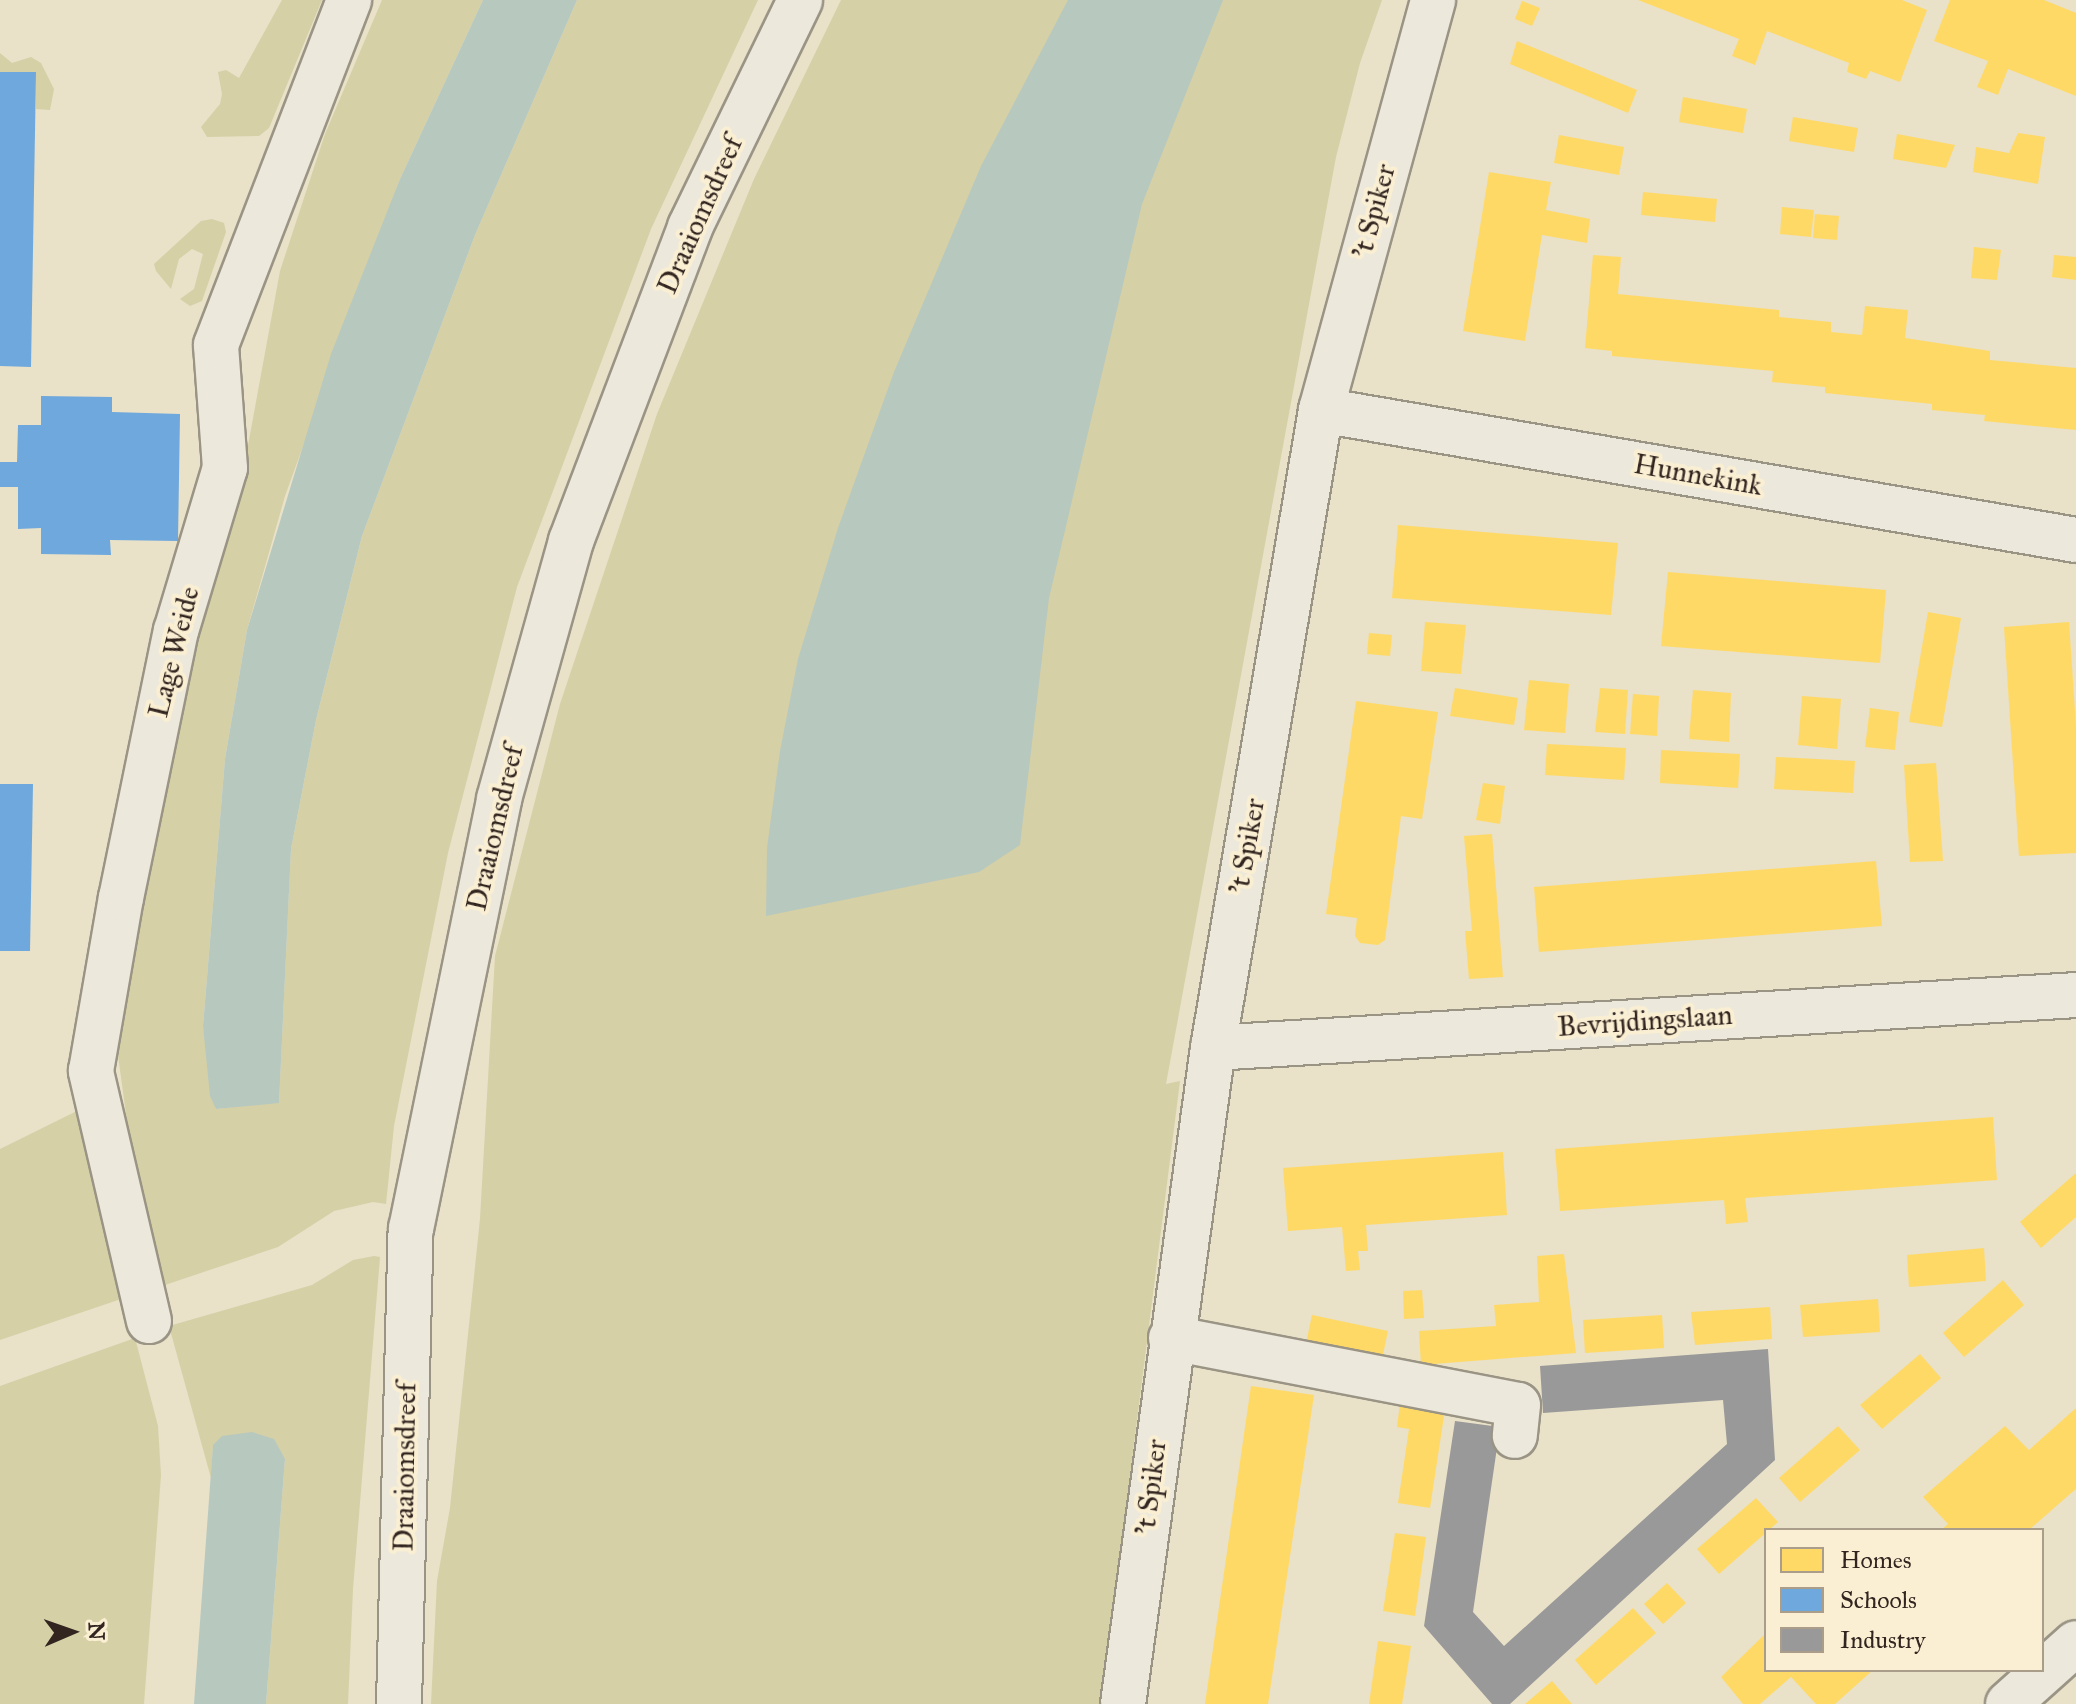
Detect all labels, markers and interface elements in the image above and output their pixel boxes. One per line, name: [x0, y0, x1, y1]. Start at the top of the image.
street label: Draaiomsdreef: [650, 131, 750, 299]
street label: 't Spiker: [1345, 160, 1403, 262]
street label: Hunnekink: [1631, 447, 1765, 503]
street label: Lage Weide: [142, 583, 206, 721]
street label: Draaiomsdreef: [460, 742, 530, 914]
street label: 't Spiker: [1222, 796, 1272, 896]
street label: Bevrijdingslaan: [1556, 998, 1734, 1044]
street label: Draaiomsdreef: [387, 1382, 423, 1552]
street label: 't Spiker: [1128, 1437, 1174, 1537]
legend: [1764, 1528, 2044, 1672]
text: Homes: [1840, 1545, 1912, 1575]
text: Schools: [1840, 1585, 1917, 1615]
north arrow: [32, 1592, 112, 1672]
text: N: [83, 1621, 110, 1641]
text: Industry: [1840, 1625, 1926, 1655]

